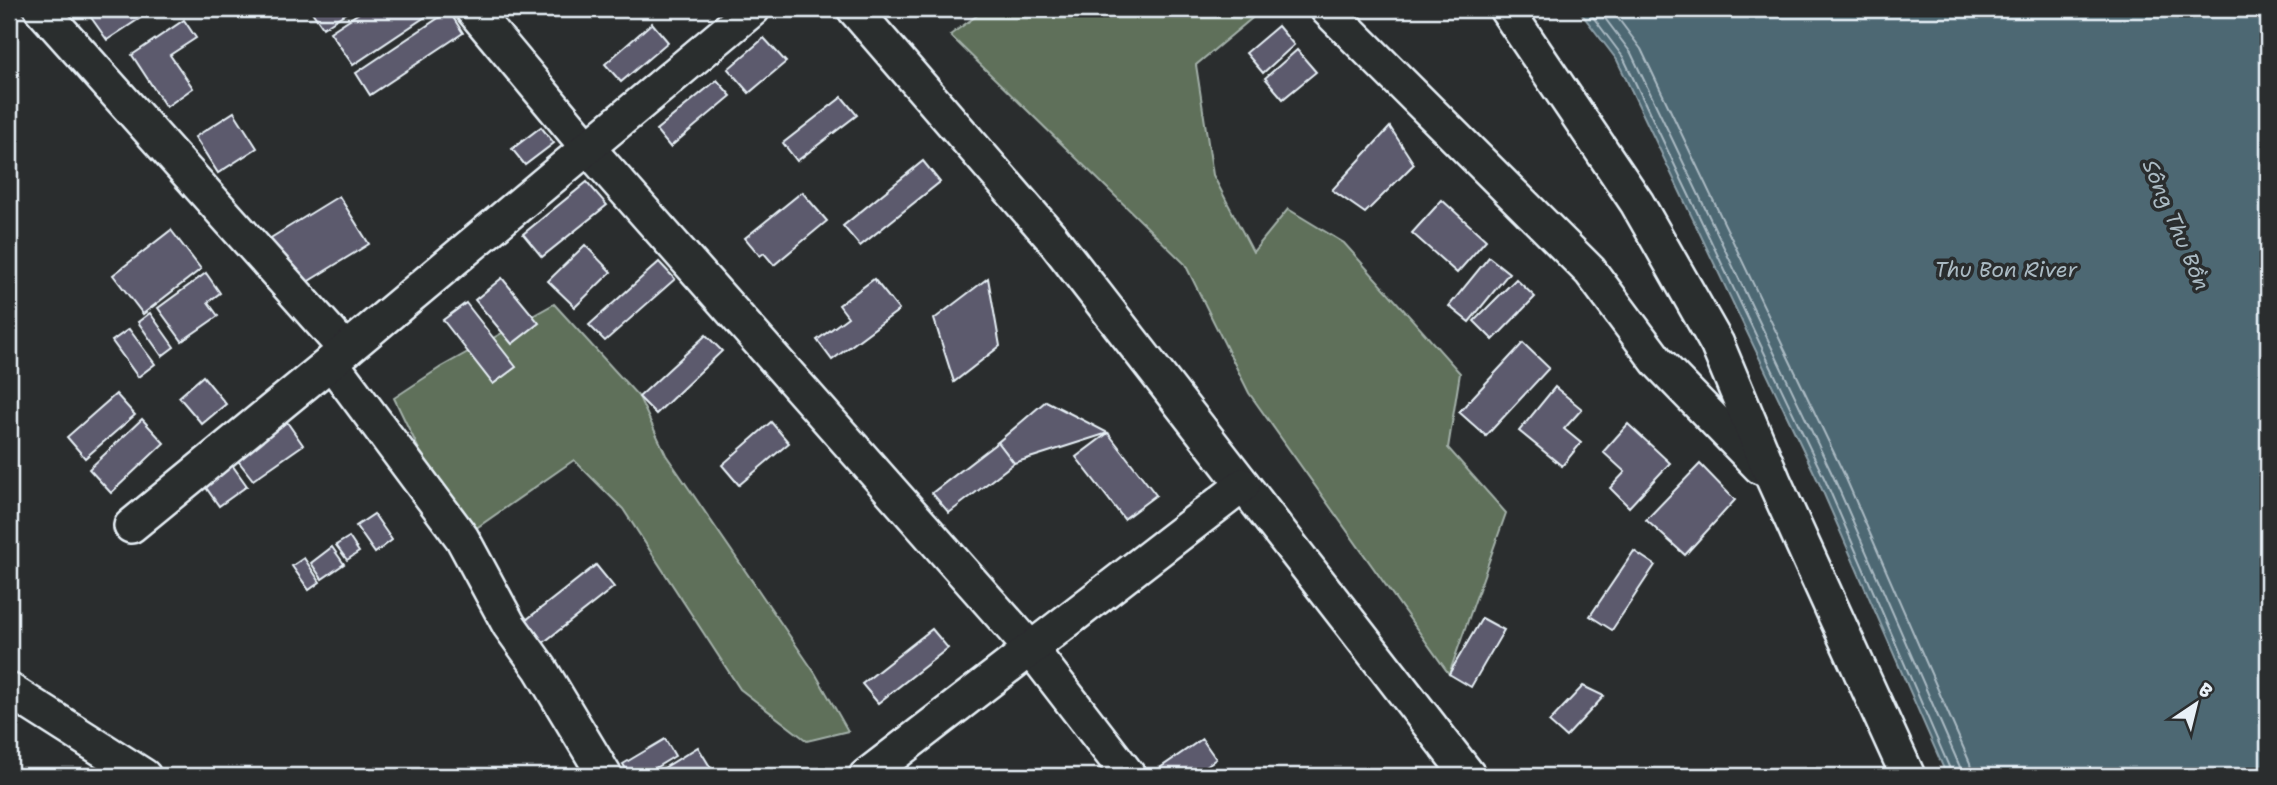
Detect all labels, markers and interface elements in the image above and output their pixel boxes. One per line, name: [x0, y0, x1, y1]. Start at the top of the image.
water label: Sông Thu Bồn: [2136, 155, 2216, 295]
water label: Thu Bon River: [1935, 256, 2078, 284]
north arrow: [2162, 670, 2232, 740]
text: B: [2193, 677, 2218, 704]

